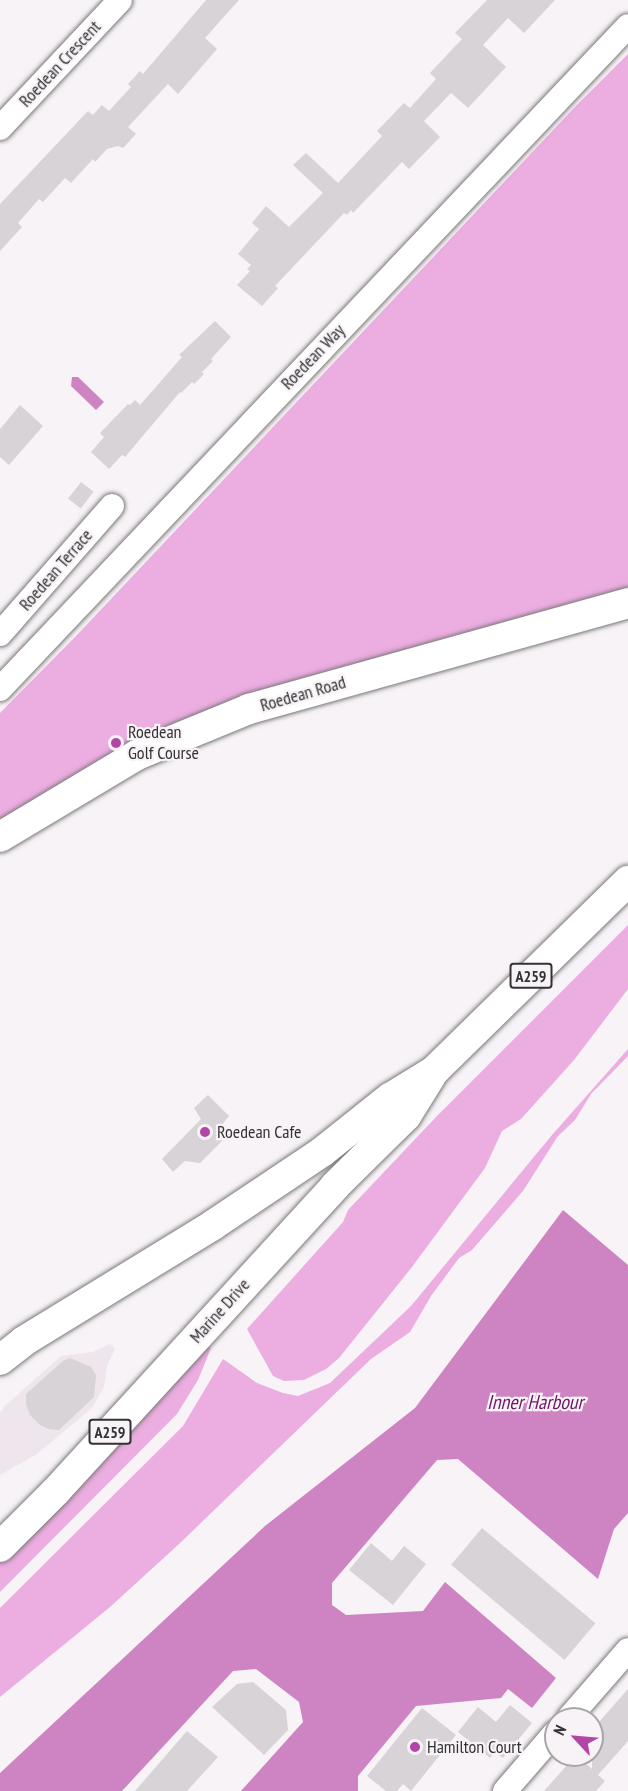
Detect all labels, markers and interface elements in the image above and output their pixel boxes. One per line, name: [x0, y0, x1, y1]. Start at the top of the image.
street label: Roedean Crescent: [15, 16, 105, 112]
street label: Roedean Way: [276, 320, 350, 394]
street label: Roedean Terrace: [15, 525, 97, 615]
street label: Roedean Road: [258, 671, 348, 717]
place label: Roedean Golf Course: [128, 722, 199, 764]
marker: Roedean Golf Course: [109, 736, 123, 750]
road number: A259: [508, 963, 554, 989]
place label: Roedean Cafe: [217, 1121, 301, 1143]
marker: Roedean Cafe: [198, 1125, 212, 1139]
street label: Marine Drive: [185, 1274, 255, 1348]
water label: Inner Harbour: [487, 1390, 583, 1414]
road number: A259: [88, 1419, 132, 1445]
north arrow: [544, 1707, 604, 1767]
text: N: [549, 1722, 570, 1738]
place label: Hamilton Court: [427, 1736, 522, 1758]
marker: Hamilton Court: [408, 1740, 422, 1754]

